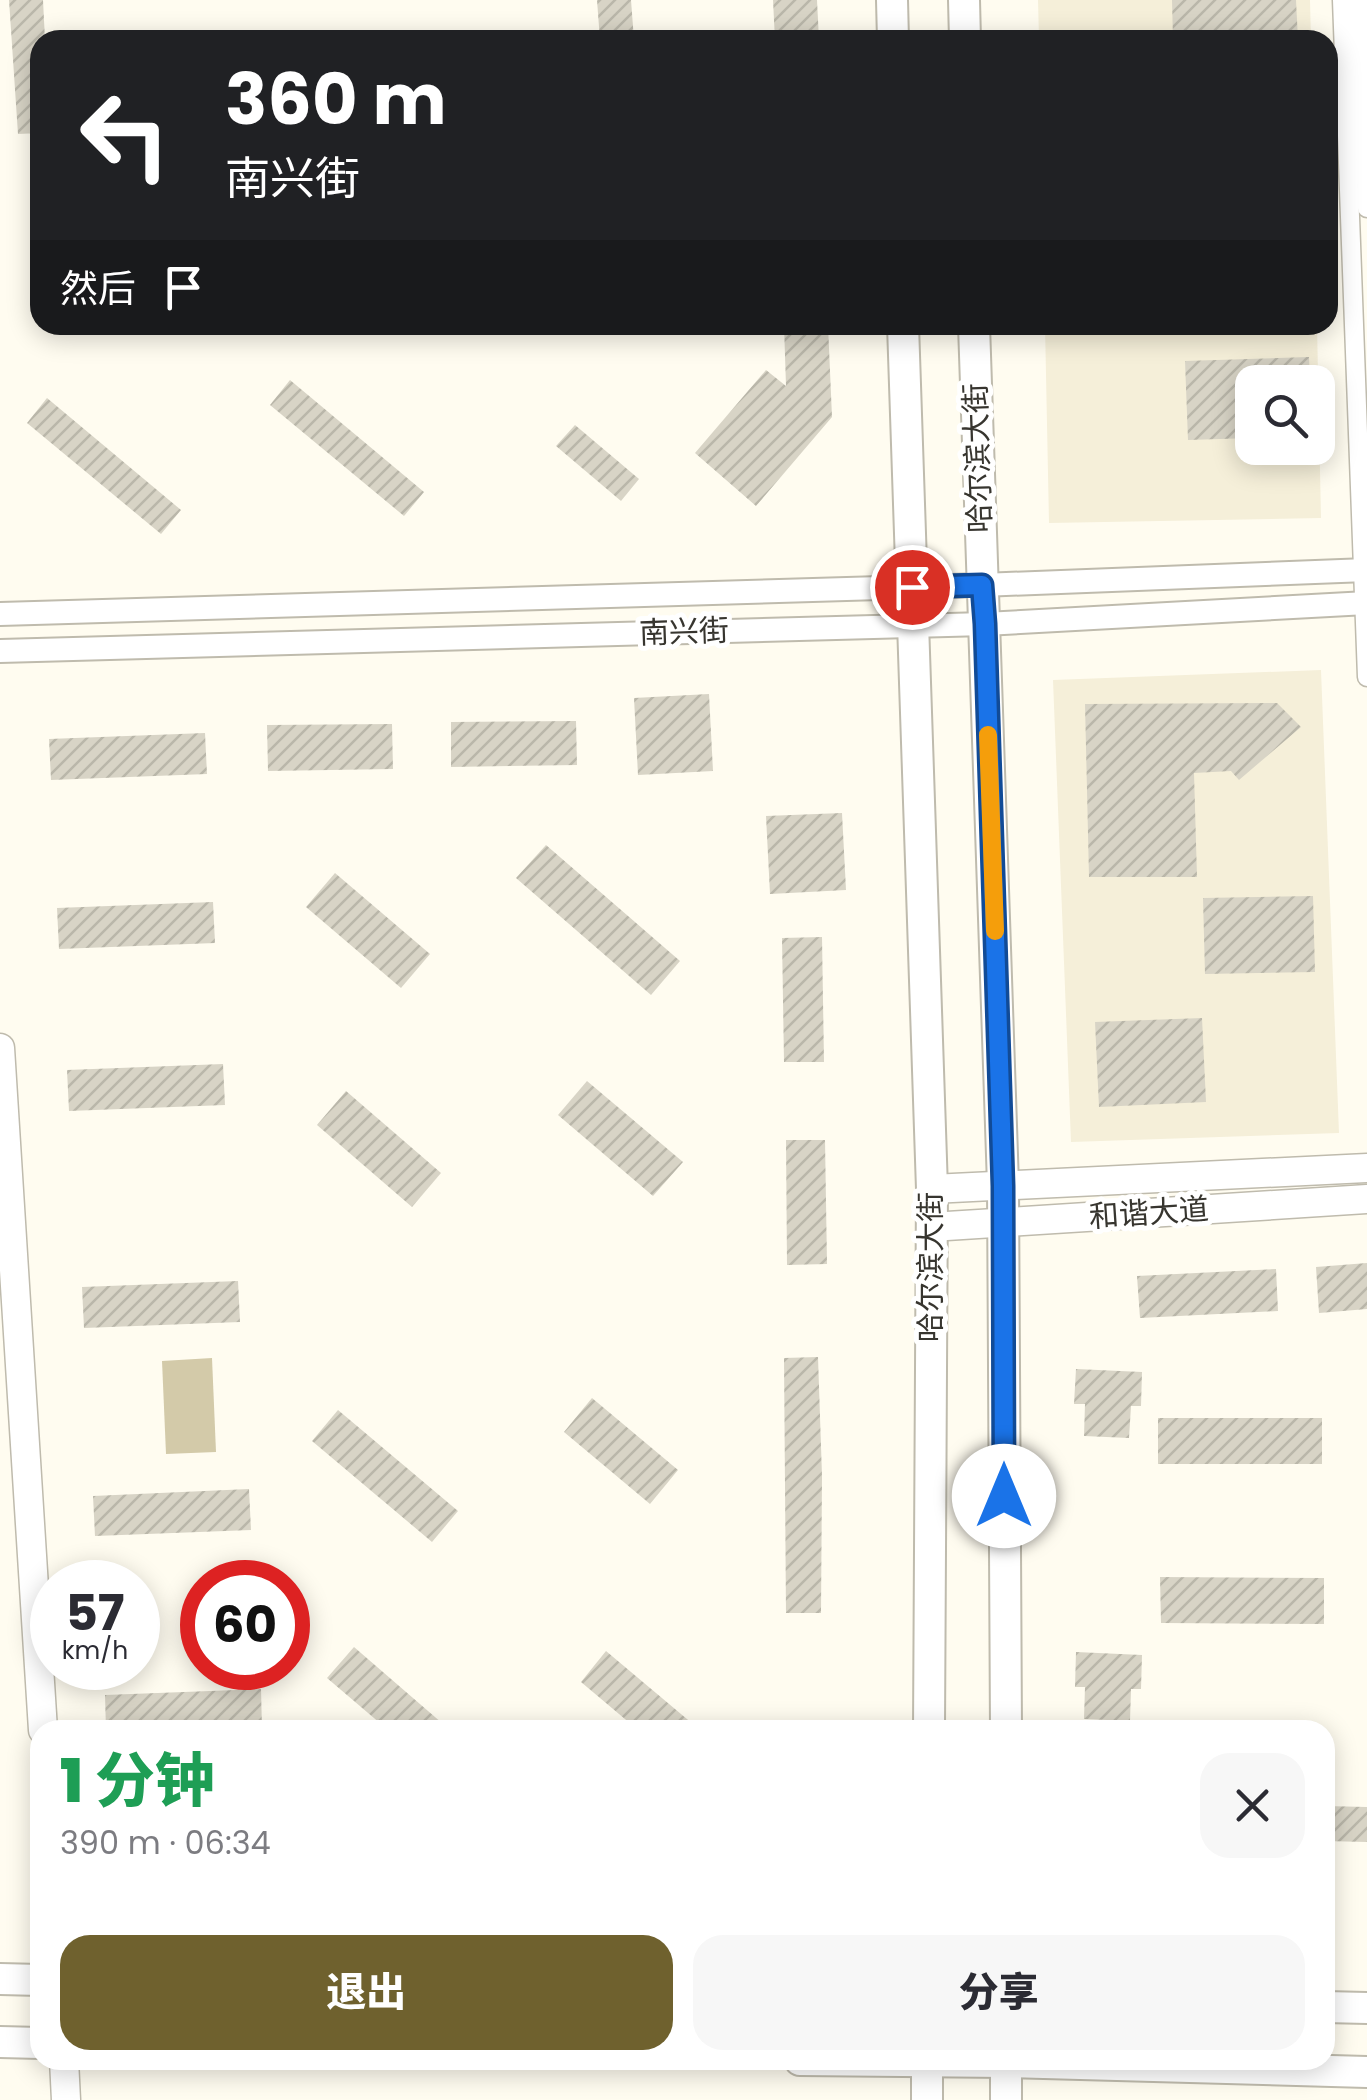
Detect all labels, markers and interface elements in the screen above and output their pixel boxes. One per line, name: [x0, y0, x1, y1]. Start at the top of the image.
text: 360 m: [225, 50, 447, 149]
icon: left: [60, 70, 190, 200]
text: 南兴街: [225, 147, 360, 210]
icon: arrive: [156, 260, 211, 315]
text: 然后: [60, 262, 136, 315]
map controls: [1235, 365, 1335, 465]
button: search: [1235, 365, 1335, 465]
street label: 哈尔滨大街: [953, 382, 1002, 534]
pin: [870, 545, 955, 630]
icon: arrive: [885, 560, 940, 615]
street label: 南兴街: [638, 608, 730, 655]
street label: 和谐大道: [1088, 1187, 1210, 1238]
street label: 哈尔滨大街: [909, 1192, 952, 1342]
position arrow: [952, 1444, 1056, 1548]
speed limit sign: 60: [180, 1560, 310, 1690]
text: 57: [65, 1577, 125, 1648]
text: km/h: [62, 1633, 128, 1668]
text: 1 分钟: [60, 1739, 215, 1823]
button: close: [1200, 1753, 1305, 1858]
text: 390 m · 06:34: [60, 1820, 271, 1865]
button: 退出: [60, 1935, 673, 2050]
button: 分享: [693, 1935, 1305, 2050]

